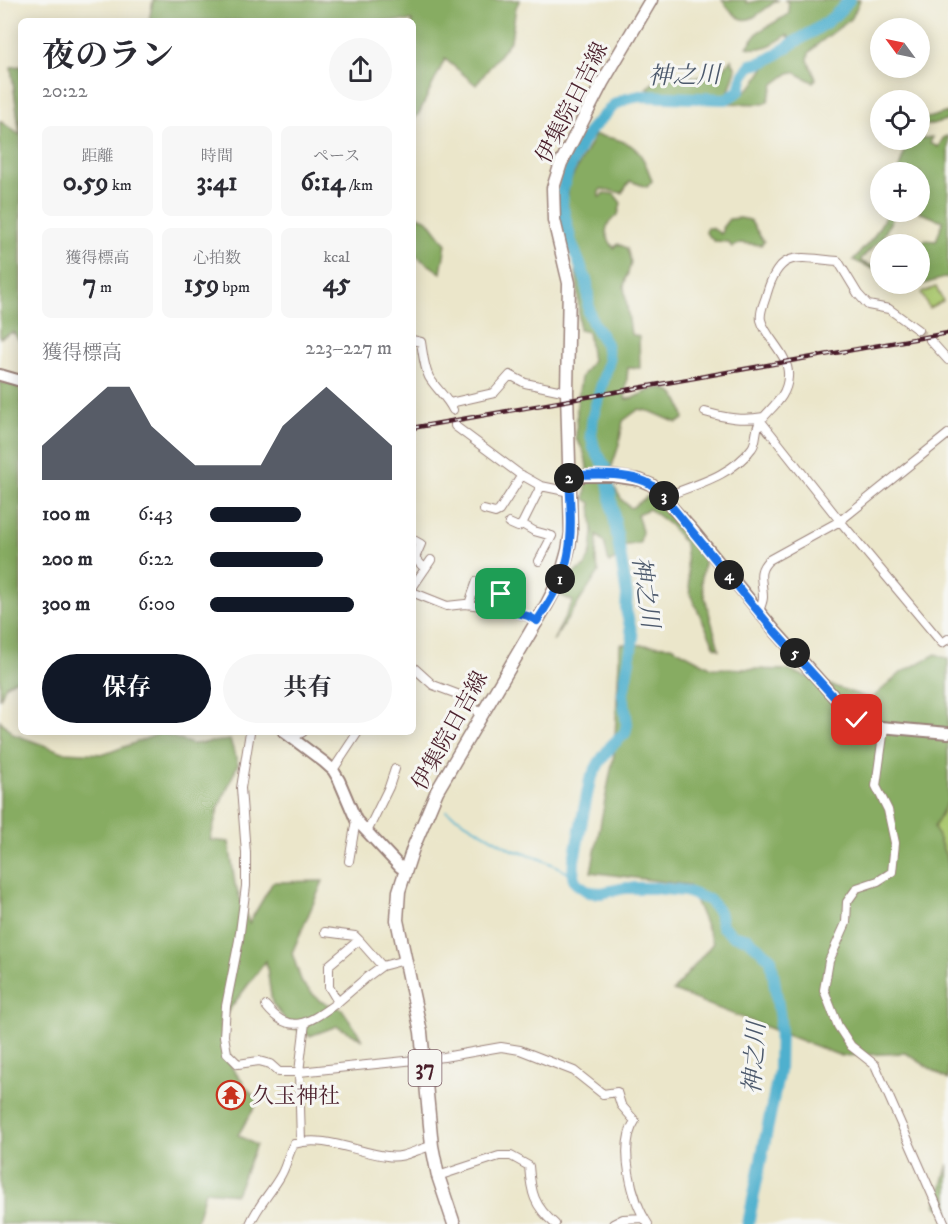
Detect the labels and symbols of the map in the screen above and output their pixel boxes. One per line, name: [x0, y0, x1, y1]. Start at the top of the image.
north arrow: [870, 18, 930, 78]
street label: 伊集院日吉線: [530, 38, 614, 168]
water label: 神之川: [648, 60, 723, 92]
pin: 2: [554, 463, 584, 493]
pin: 3: [649, 481, 679, 511]
water label: 神之川: [625, 554, 665, 633]
pin: 4: [714, 560, 744, 590]
pin: 1: [545, 564, 575, 594]
pin: [475, 568, 526, 619]
pin: 5: [780, 638, 810, 668]
street label: 伊集院日吉線: [407, 666, 494, 795]
pin: [831, 694, 882, 745]
water label: 神之川: [738, 1018, 773, 1095]
road number: 37: [408, 1050, 442, 1086]
temple icon: 久玉神社: [215, 1079, 247, 1111]
place label: 久玉神社: [252, 1083, 340, 1110]

